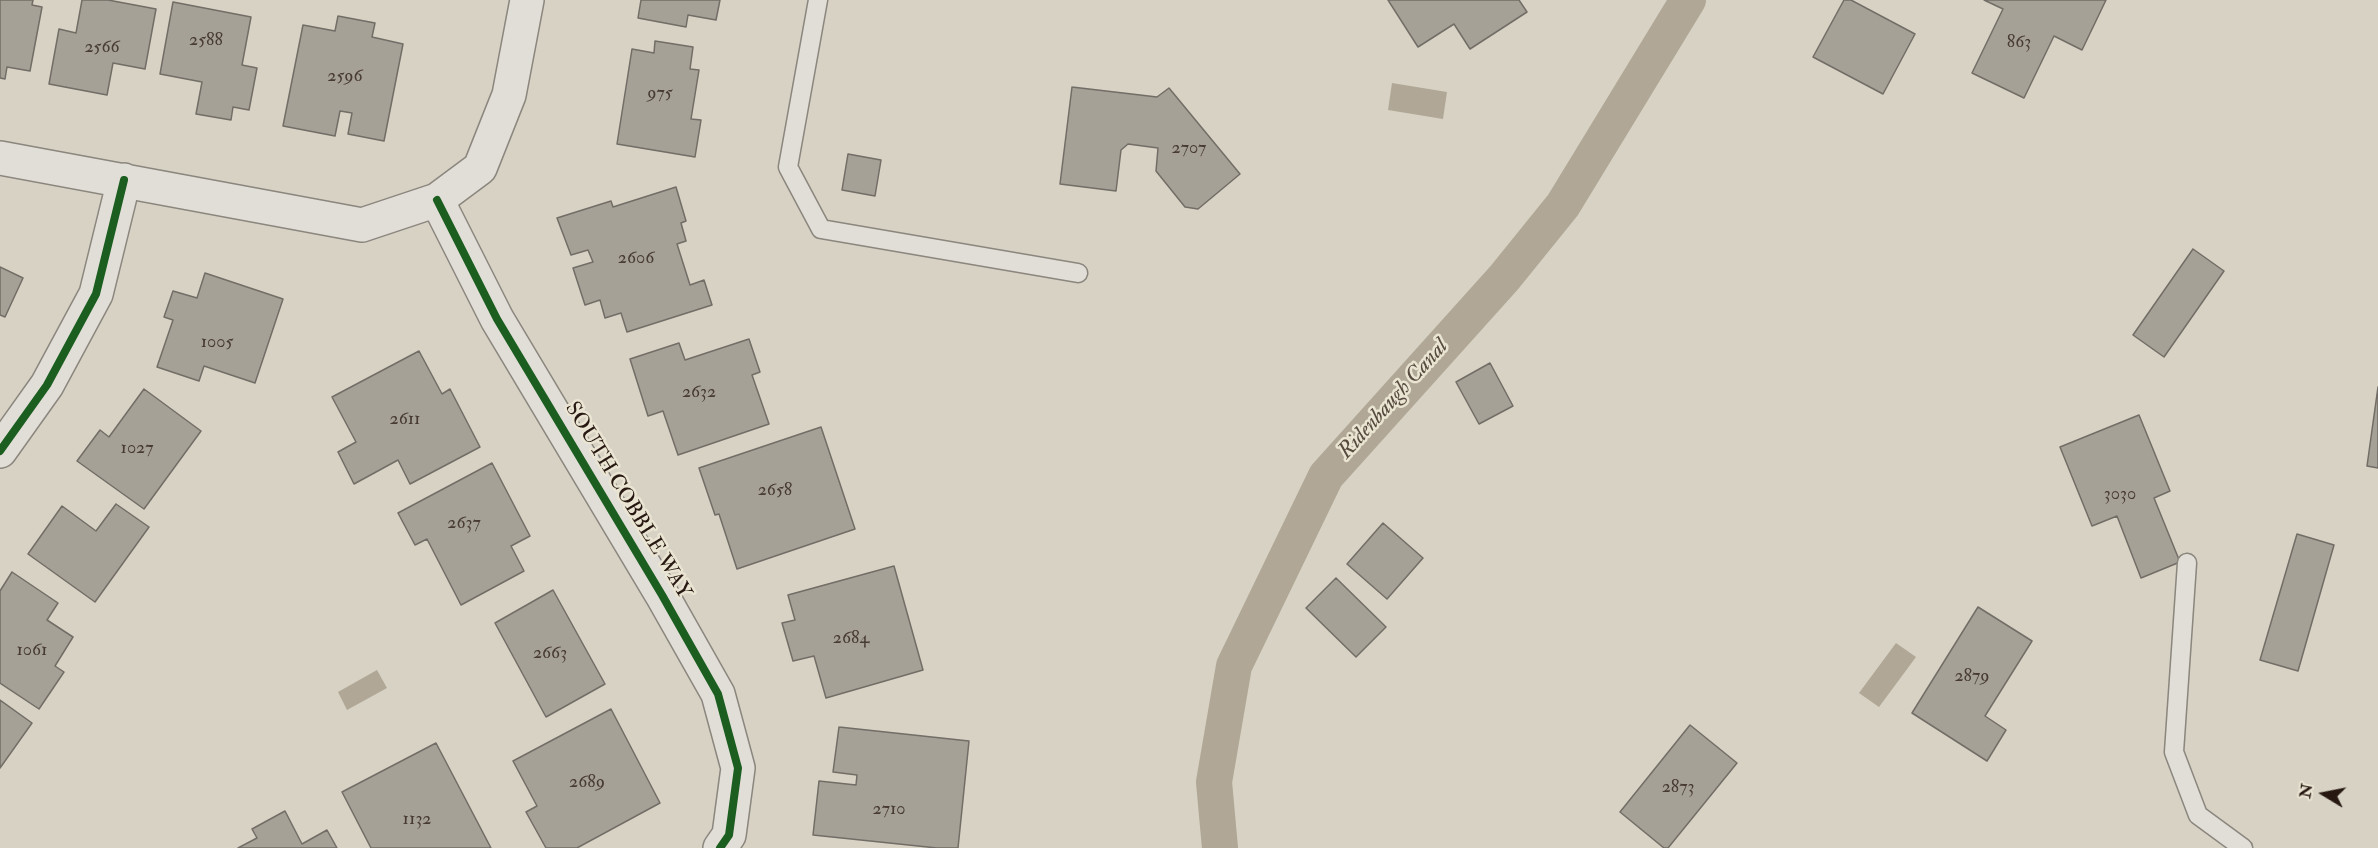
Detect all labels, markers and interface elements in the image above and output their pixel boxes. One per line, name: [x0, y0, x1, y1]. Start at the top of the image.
house number: 2588: [189, 30, 223, 52]
house number: 863: [2007, 32, 2031, 54]
house number: 2566: [84, 37, 120, 59]
house number: 2596: [327, 66, 363, 88]
house number: 975: [647, 83, 673, 105]
house number: 2707: [1172, 138, 1206, 160]
house number: 2606: [618, 248, 654, 270]
house number: 1005: [201, 332, 233, 354]
water label: Ridenbaugh Canal: [1333, 335, 1455, 465]
house number: 2632: [682, 382, 716, 404]
street label: SOUTH COBBLE WAY: [558, 398, 696, 604]
house number: 2611: [390, 409, 420, 431]
house number: 1027: [121, 438, 153, 460]
house number: 2658: [758, 480, 792, 502]
house number: 3030: [2104, 484, 2136, 506]
house number: 2637: [447, 513, 481, 535]
house number: 2684: [833, 628, 869, 650]
house number: 1061: [17, 640, 47, 662]
house number: 2663: [533, 643, 567, 665]
house number: 2879: [1954, 666, 1990, 688]
north arrow: [2294, 764, 2354, 824]
house number: 2689: [569, 772, 605, 794]
house number: 2873: [1662, 777, 1694, 799]
text: N: [2295, 782, 2317, 800]
house number: 2710: [873, 799, 905, 821]
house number: 1132: [403, 809, 431, 831]

